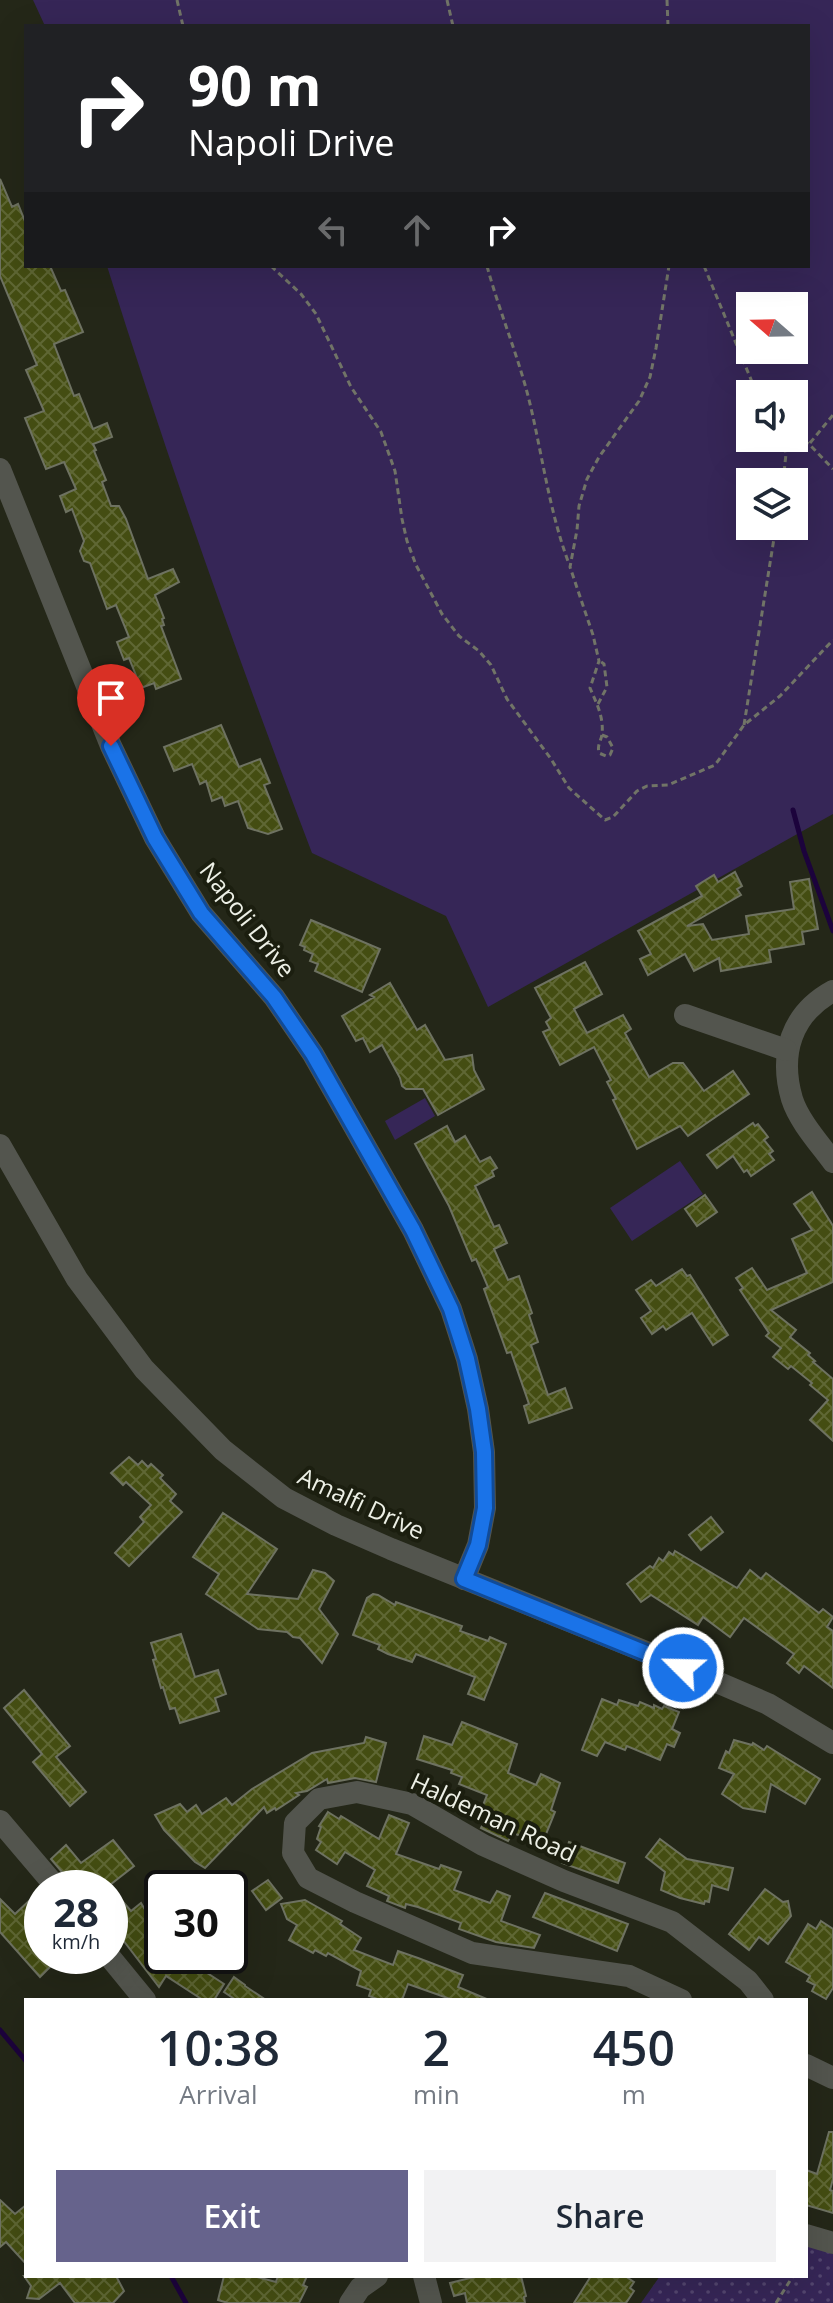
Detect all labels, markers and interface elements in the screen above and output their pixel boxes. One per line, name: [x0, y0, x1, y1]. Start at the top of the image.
text: 90 m: [188, 46, 322, 122]
icon: right: [56, 56, 160, 160]
text: Napoli Drive: [188, 118, 394, 167]
icon: left: [311, 208, 355, 252]
icon: ahead: [395, 208, 439, 252]
icon: right: [479, 208, 523, 252]
north arrow: [736, 292, 808, 364]
map controls: [736, 292, 808, 540]
button: sound: [736, 380, 808, 452]
button: layers: [736, 468, 808, 540]
pin: [77, 664, 145, 746]
icon: arrive: [89, 676, 133, 720]
street label: Napoli Drive: [193, 855, 304, 983]
street label: Amalfi Drive: [293, 1459, 430, 1546]
position arrow: [641, 1626, 725, 1710]
street label: Haldeman Road: [406, 1764, 582, 1869]
speed limit sign: 30: [144, 1870, 248, 1974]
text: 28: [53, 1884, 99, 1939]
text: km/h: [52, 1928, 100, 1955]
text: 10:38: [157, 2015, 280, 2080]
text: 2: [423, 2015, 450, 2080]
text: 450: [593, 2015, 675, 2080]
text: Arrival: [179, 2076, 258, 2112]
text: min: [413, 2076, 460, 2112]
text: m: [622, 2076, 646, 2112]
button: Exit: [56, 2170, 408, 2262]
button: Share: [424, 2170, 776, 2262]

